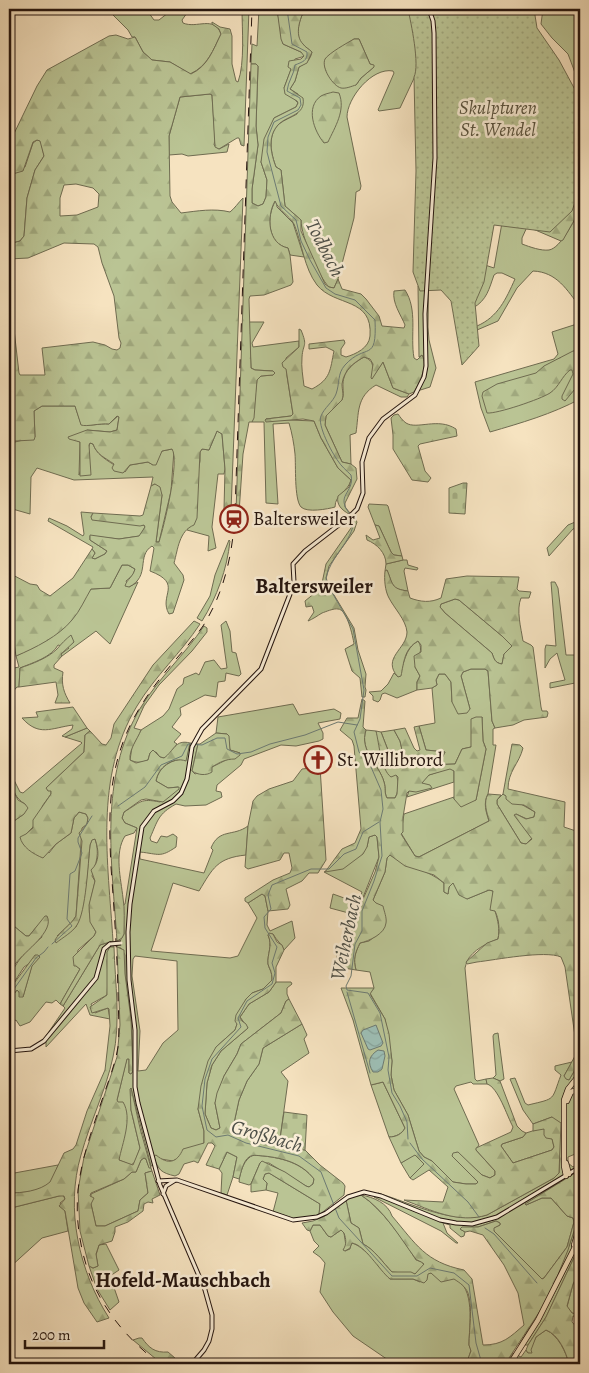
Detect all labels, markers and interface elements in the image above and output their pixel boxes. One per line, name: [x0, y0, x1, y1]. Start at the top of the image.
park label: Skulpturen St. Wendel: [459, 95, 537, 143]
water label: Todbach: [299, 214, 351, 282]
station icon: Baltersweiler: [219, 504, 249, 534]
place label: Baltersweiler: [253, 506, 355, 532]
district label: Baltersweiler: [255, 572, 373, 600]
church icon: St. Willibrord: [303, 745, 333, 775]
place label: St. Willibrord: [337, 747, 444, 773]
water label: Weiherbach: [324, 891, 368, 983]
water label: Großbach: [228, 1113, 306, 1159]
district label: Hofeld-Mauschbach: [95, 1266, 271, 1294]
scale bar: [25, 1318, 104, 1350]
text: 200 m: [32, 1325, 71, 1345]

